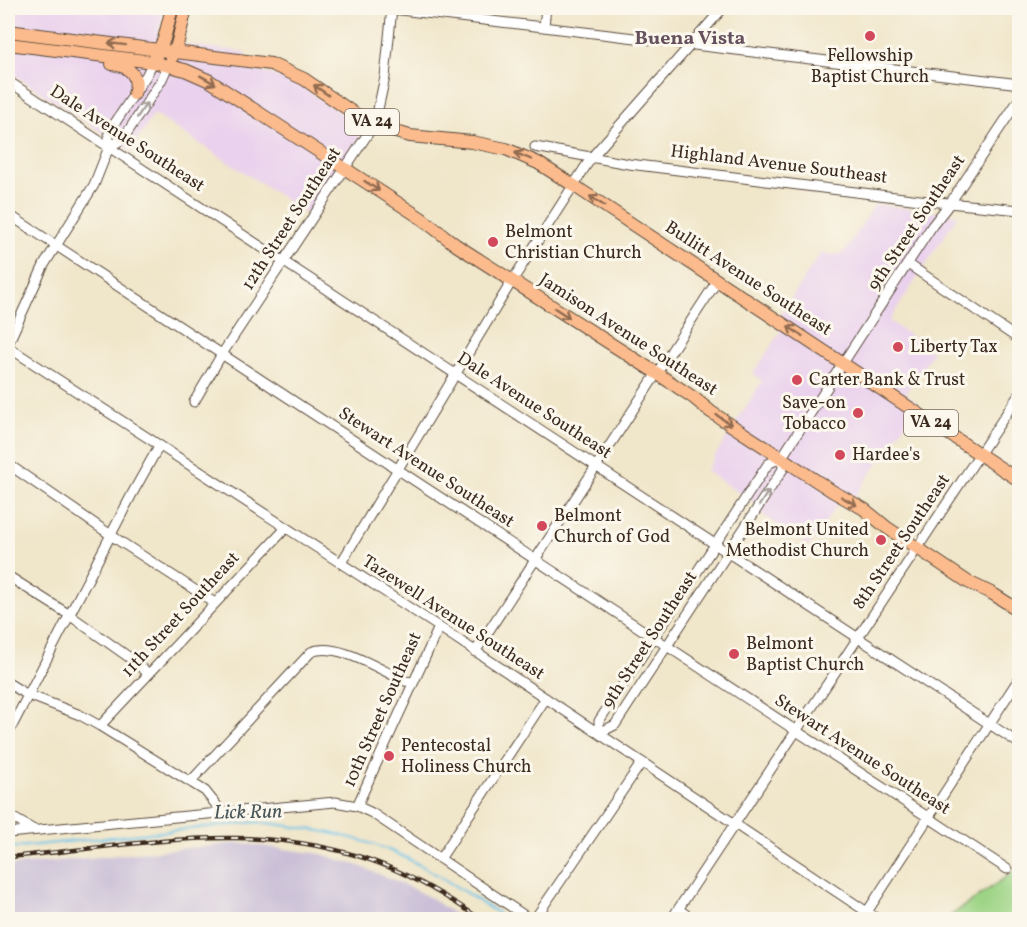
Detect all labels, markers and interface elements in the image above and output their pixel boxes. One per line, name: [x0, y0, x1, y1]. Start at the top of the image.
district label: Buena Vista: [635, 25, 746, 53]
marker: Fellowship Baptist Church: [863, 29, 877, 43]
one-way arrow: [107, 38, 127, 49]
place label: Fellowship Baptist Church: [811, 44, 929, 90]
one-way arrow: [199, 74, 216, 86]
street label: Dale Avenue Southeast: [45, 79, 209, 199]
one-way arrow: [313, 84, 330, 96]
one-way arrow: [136, 102, 148, 119]
road number: VA 24: [345, 109, 399, 135]
street label: Highland Avenue Southeast: [669, 139, 889, 191]
street label: 12th Street Southeast: [236, 142, 348, 296]
one-way arrow: [514, 150, 532, 161]
street label: 9th Street Southeast: [862, 150, 972, 296]
one-way arrow: [363, 180, 380, 192]
one-way arrow: [588, 194, 605, 207]
street label: Bullitt Avenue Southeast: [660, 216, 836, 342]
place label: Belmont Christian Church: [505, 220, 642, 266]
marker: Belmont Christian Church: [486, 235, 500, 249]
street label: Jamison Avenue Southeast: [534, 268, 722, 402]
one-way arrow: [553, 307, 570, 320]
one-way arrow: [787, 325, 803, 337]
place label: Liberty Tax: [910, 335, 998, 360]
marker: Liberty Tax: [891, 340, 905, 354]
street label: Dale Avenue Southeast: [452, 346, 616, 466]
place label: Carter Bank & Trust: [809, 368, 965, 393]
marker: Carter Bank & Trust: [790, 373, 804, 387]
place label: Save-on Tobacco: [782, 391, 846, 437]
street label: Stewart Avenue Southeast: [333, 402, 519, 534]
marker: Save-on Tobacco: [851, 406, 865, 420]
road number: VA 24: [904, 410, 958, 436]
one-way arrow: [716, 414, 733, 427]
place label: Hardee's: [852, 443, 920, 468]
marker: Hardee's: [833, 448, 847, 462]
street label: 8th Street Southeast: [847, 469, 957, 615]
one-way arrow: [757, 489, 770, 506]
one-way arrow: [839, 496, 857, 507]
place label: Belmont Church of God: [554, 504, 670, 550]
place label: Belmont United Methodist Church: [726, 518, 869, 564]
marker: Belmont Church of God: [535, 519, 549, 533]
marker: Belmont United Methodist Church: [874, 533, 888, 547]
street label: 11th Street Southeast: [116, 547, 246, 683]
street label: Tazewell Avenue Southeast: [357, 549, 549, 687]
street label: 9th Street Southeast: [596, 567, 704, 713]
street label: 10th Street Southeast: [338, 628, 428, 792]
place label: Belmont Baptist Church: [746, 632, 865, 678]
marker: Belmont Baptist Church: [727, 647, 741, 661]
street label: Stewart Avenue Southeast: [769, 689, 955, 821]
place label: Pentecostal Holiness Church: [401, 734, 532, 780]
marker: Pentecostal Holiness Church: [382, 749, 396, 763]
water label: Lick Run: [213, 798, 283, 828]

